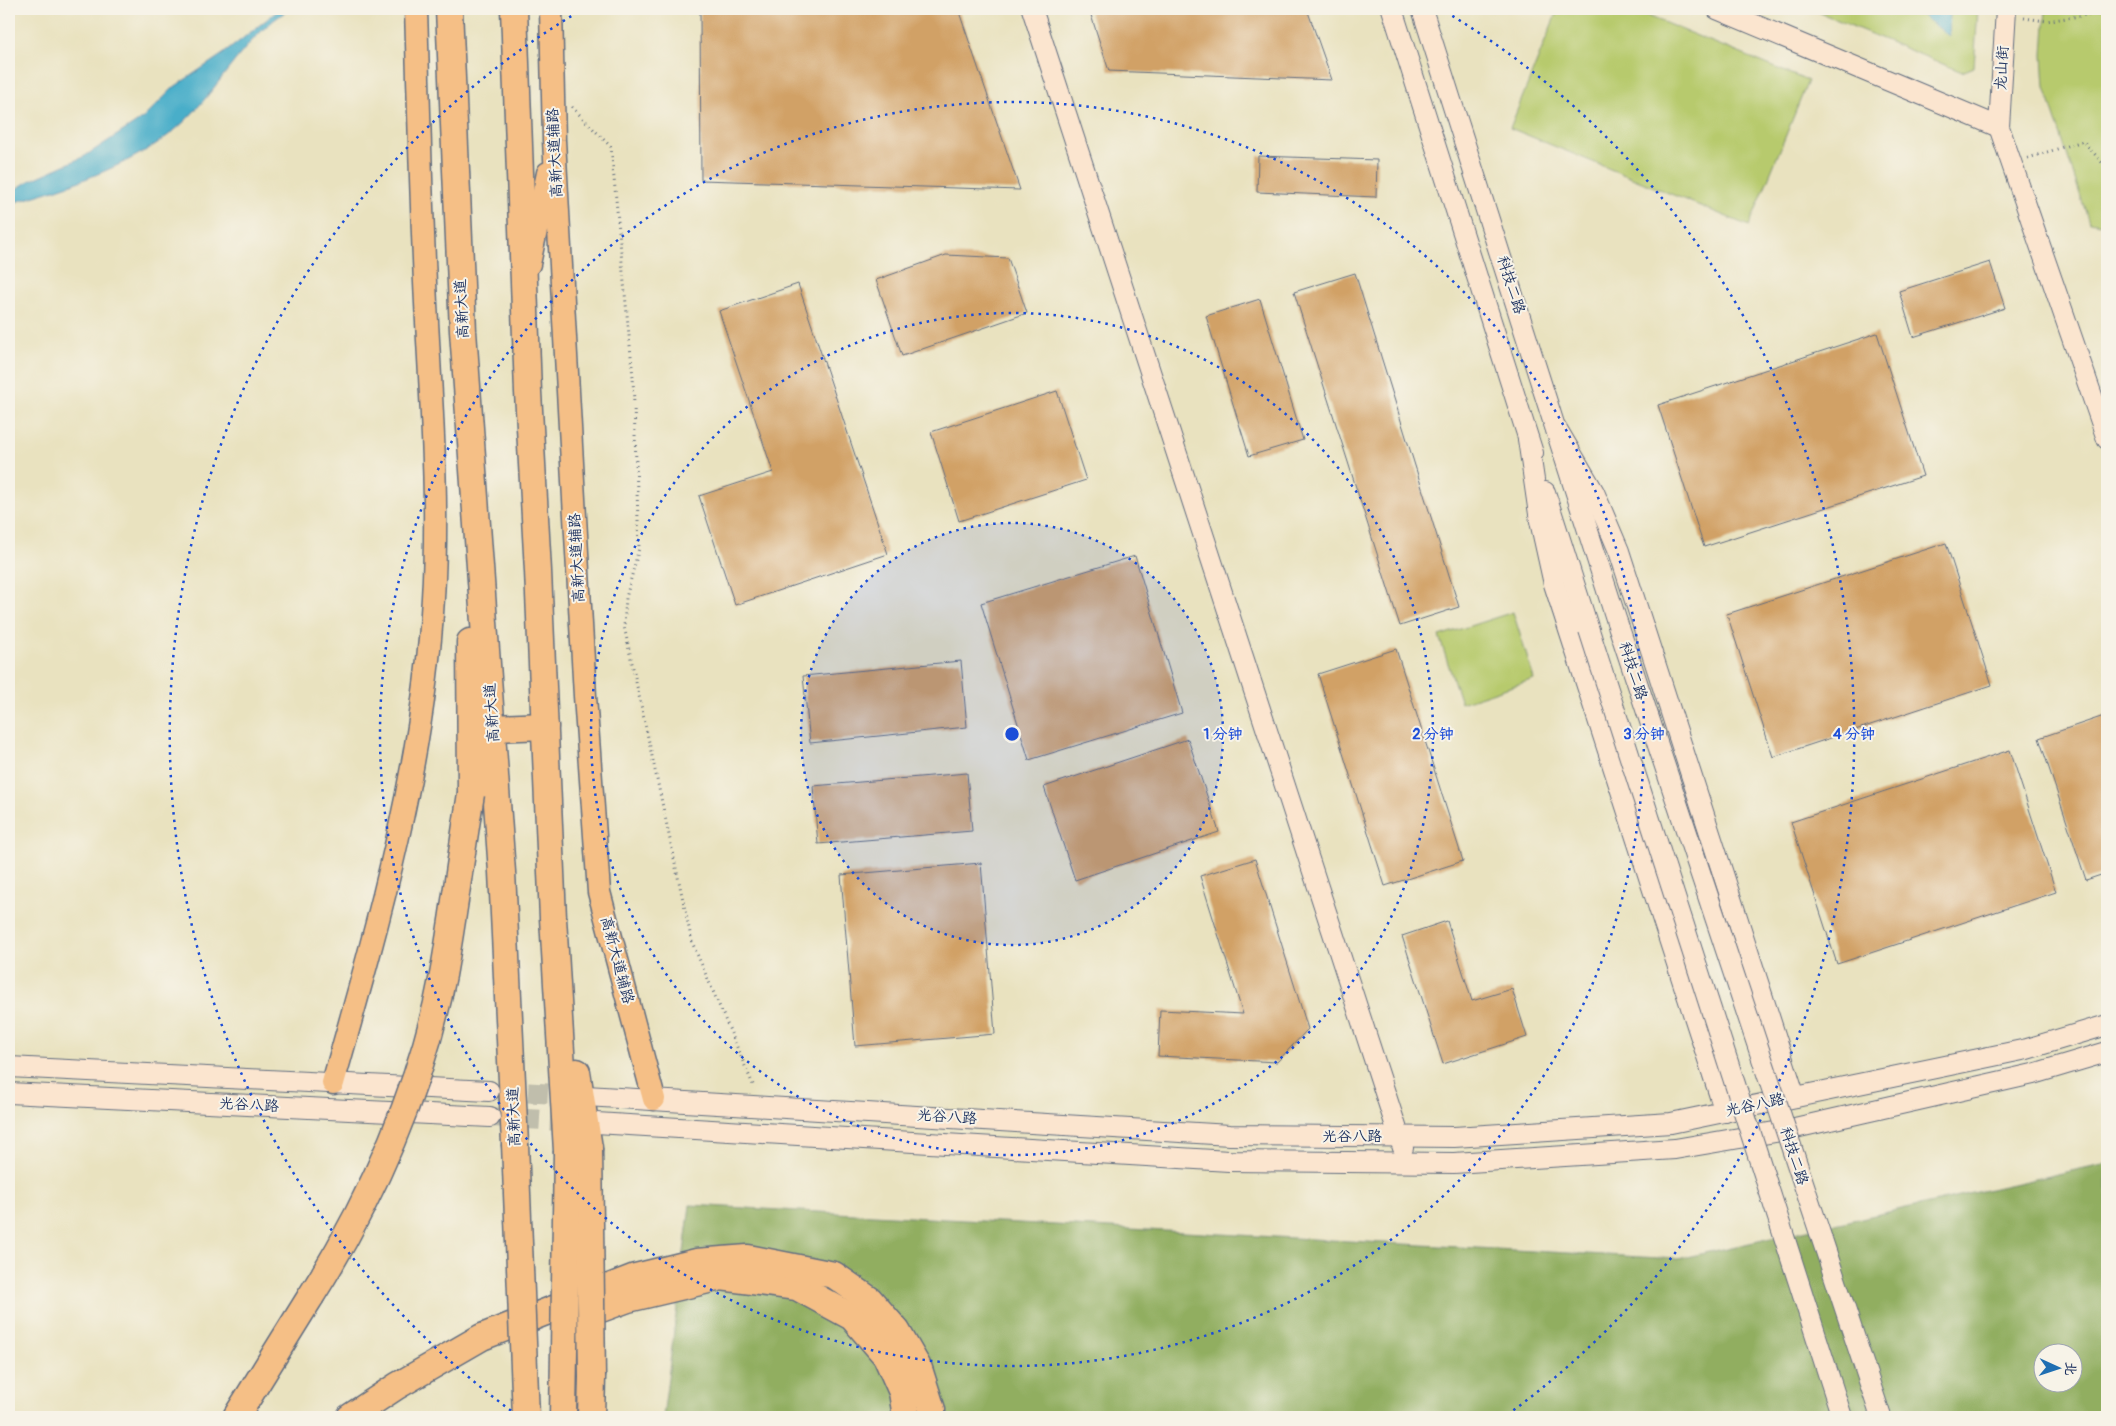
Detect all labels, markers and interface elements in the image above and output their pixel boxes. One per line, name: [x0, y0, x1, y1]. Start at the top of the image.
street label: 龙山街: [1991, 45, 2013, 91]
street label: 高新大道辅路: [543, 108, 567, 198]
street label: 科技二路: [1493, 254, 1529, 316]
street label: 高新大道: [451, 279, 473, 339]
street label: 高新大道辅路: [565, 513, 589, 603]
street label: 科技二路: [1615, 640, 1651, 702]
street label: 高新大道: [480, 682, 504, 744]
centre of rings: [1003, 725, 1021, 743]
text: 1 分钟: [1203, 725, 1243, 744]
text: 2 分钟: [1412, 725, 1454, 744]
text: 3 分钟: [1623, 725, 1665, 744]
text: 4 分钟: [1833, 725, 1875, 744]
street label: 高新大道辅路: [596, 914, 638, 1006]
street label: 高新大道: [503, 1087, 525, 1147]
street label: 光谷八路: [1724, 1089, 1786, 1121]
street label: 光谷八路: [219, 1094, 279, 1116]
street label: 光谷八路: [916, 1105, 978, 1129]
street label: 科技二路: [1776, 1125, 1812, 1187]
street label: 光谷八路: [1322, 1127, 1382, 1146]
north arrow: [2034, 1344, 2084, 1394]
text: 北: [2062, 1361, 2079, 1376]

